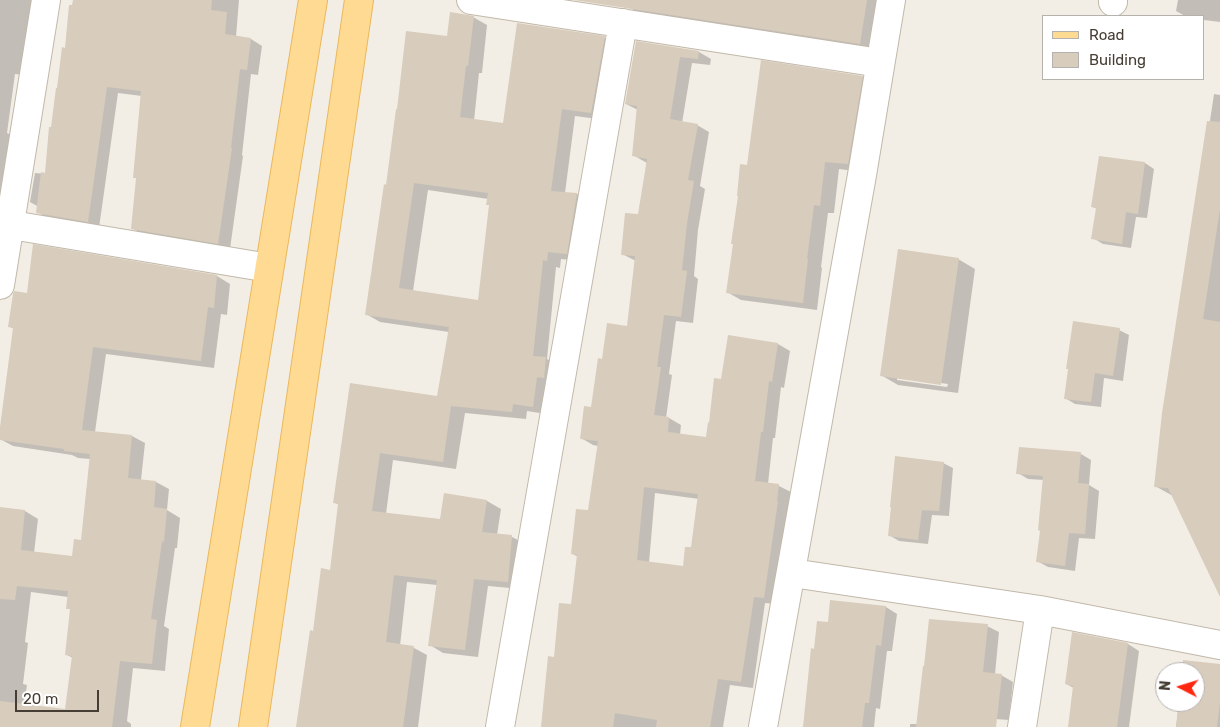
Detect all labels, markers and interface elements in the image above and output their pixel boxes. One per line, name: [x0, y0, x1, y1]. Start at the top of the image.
legend: [1042, 15, 1205, 80]
text: Road: [1089, 26, 1125, 44]
text: Building: [1089, 51, 1146, 69]
north arrow: [1155, 662, 1205, 712]
scale bar: [18, 680, 101, 712]
text: N: [1157, 680, 1174, 692]
text: 20 m: [23, 690, 58, 708]

